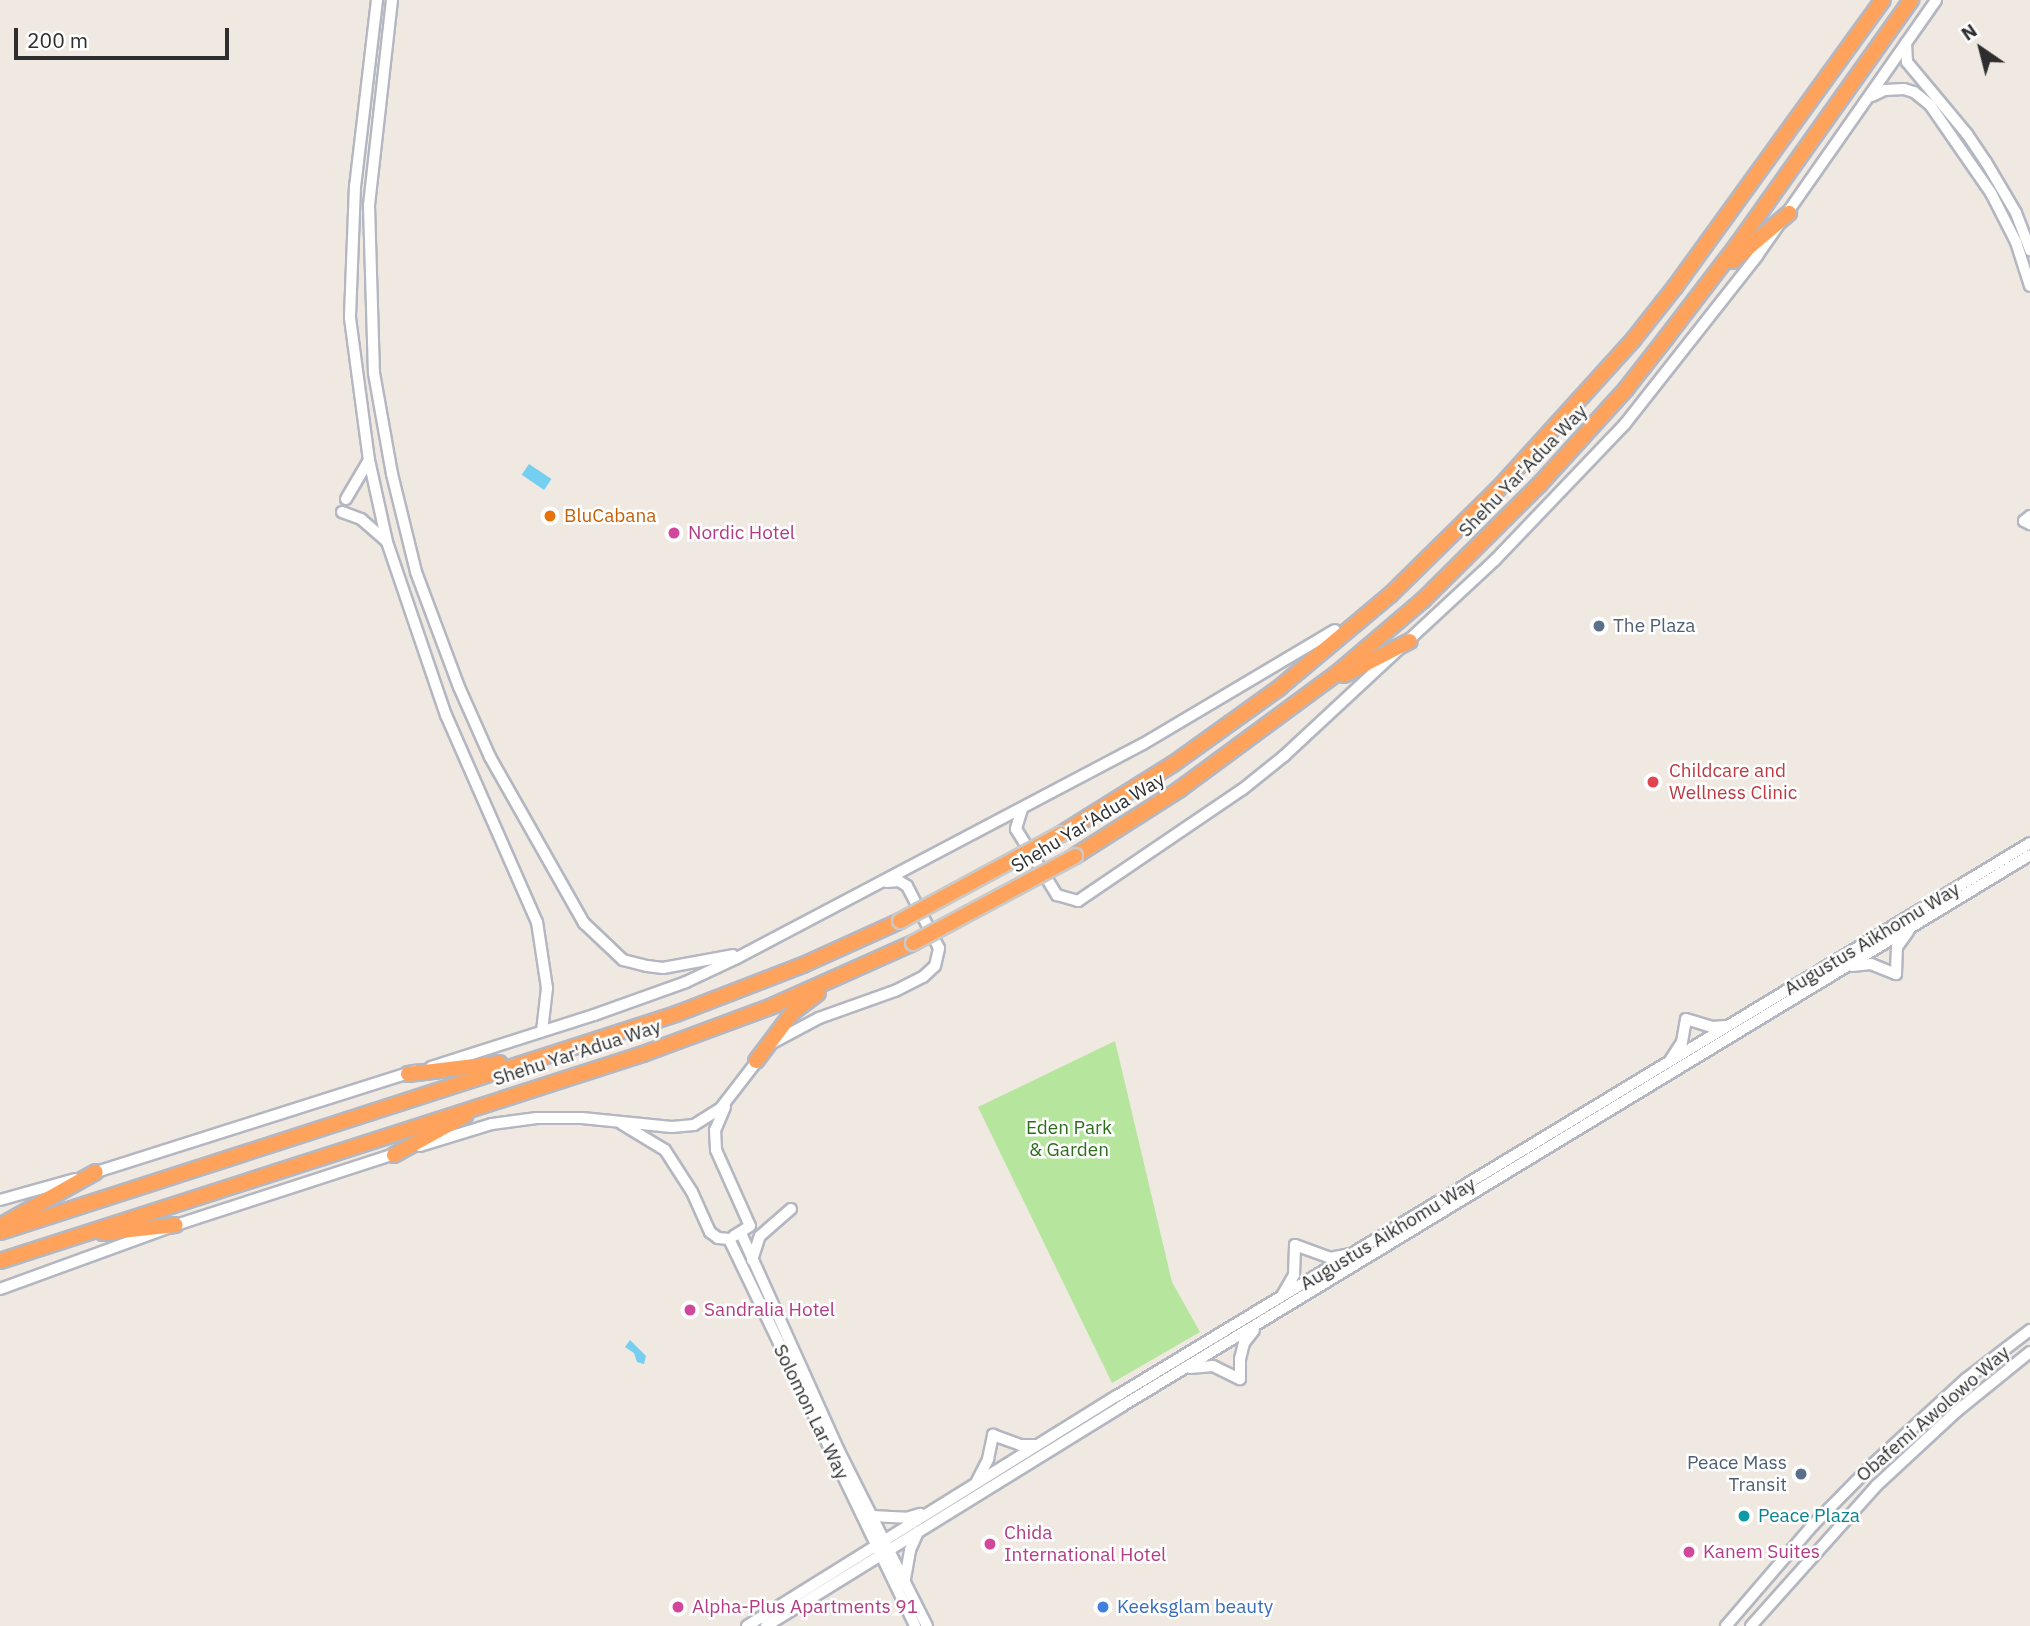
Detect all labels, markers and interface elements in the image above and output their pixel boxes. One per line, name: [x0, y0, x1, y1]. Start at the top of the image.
scale bar: [18, 14, 233, 58]
north arrow: [1946, 14, 2016, 84]
text: N: [1956, 18, 1981, 46]
text: 200 m: [27, 26, 88, 54]
street label: Shehu Yar'Adua Way: [1454, 400, 1592, 542]
place label: BluCabana: [564, 505, 656, 527]
marker: BluCabana: [542, 508, 558, 524]
place label: Nordic Hotel: [688, 522, 795, 544]
marker: Nordic Hotel: [666, 525, 682, 541]
place label: The Plaza: [1613, 615, 1695, 637]
marker: The Plaza: [1591, 618, 1607, 634]
place label: Childcare and Wellness Clinic: [1669, 760, 1797, 804]
street label: Shehu Yar'Adua Way: [1007, 768, 1169, 878]
marker: Childcare and Wellness Clinic: [1643, 772, 1663, 792]
street label: Augustus Aikhomu Way: [1780, 878, 1964, 1000]
street label: Shehu Yar'Adua Way: [490, 1015, 664, 1091]
park label: Eden Park & Garden: [1026, 1117, 1112, 1161]
street label: Augustus Aikhomu Way: [1296, 1173, 1480, 1295]
place label: Sandralia Hotel: [704, 1299, 835, 1321]
marker: Sandralia Hotel: [682, 1302, 698, 1318]
street label: Solomon Lar Way: [768, 1341, 854, 1483]
street label: Obafemi Awolowo Way: [1852, 1341, 2014, 1487]
place label: Peace Mass Transit: [1687, 1452, 1787, 1496]
marker: Peace Mass Transit: [1793, 1466, 1809, 1482]
place label: Peace Plaza: [1758, 1505, 1860, 1527]
marker: Peace Plaza: [1736, 1508, 1752, 1524]
place label: Chida International Hotel: [1004, 1522, 1166, 1566]
marker: Chida International Hotel: [982, 1536, 998, 1552]
place label: Kanem Suites: [1703, 1541, 1820, 1563]
marker: Kanem Suites: [1681, 1544, 1697, 1560]
place label: Alpha-Plus Apartments 91: [692, 1596, 918, 1618]
place label: Keeksglam beauty: [1117, 1596, 1273, 1618]
marker: Alpha-Plus Apartments 91: [670, 1599, 686, 1615]
marker: Keeksglam beauty: [1095, 1599, 1111, 1615]

